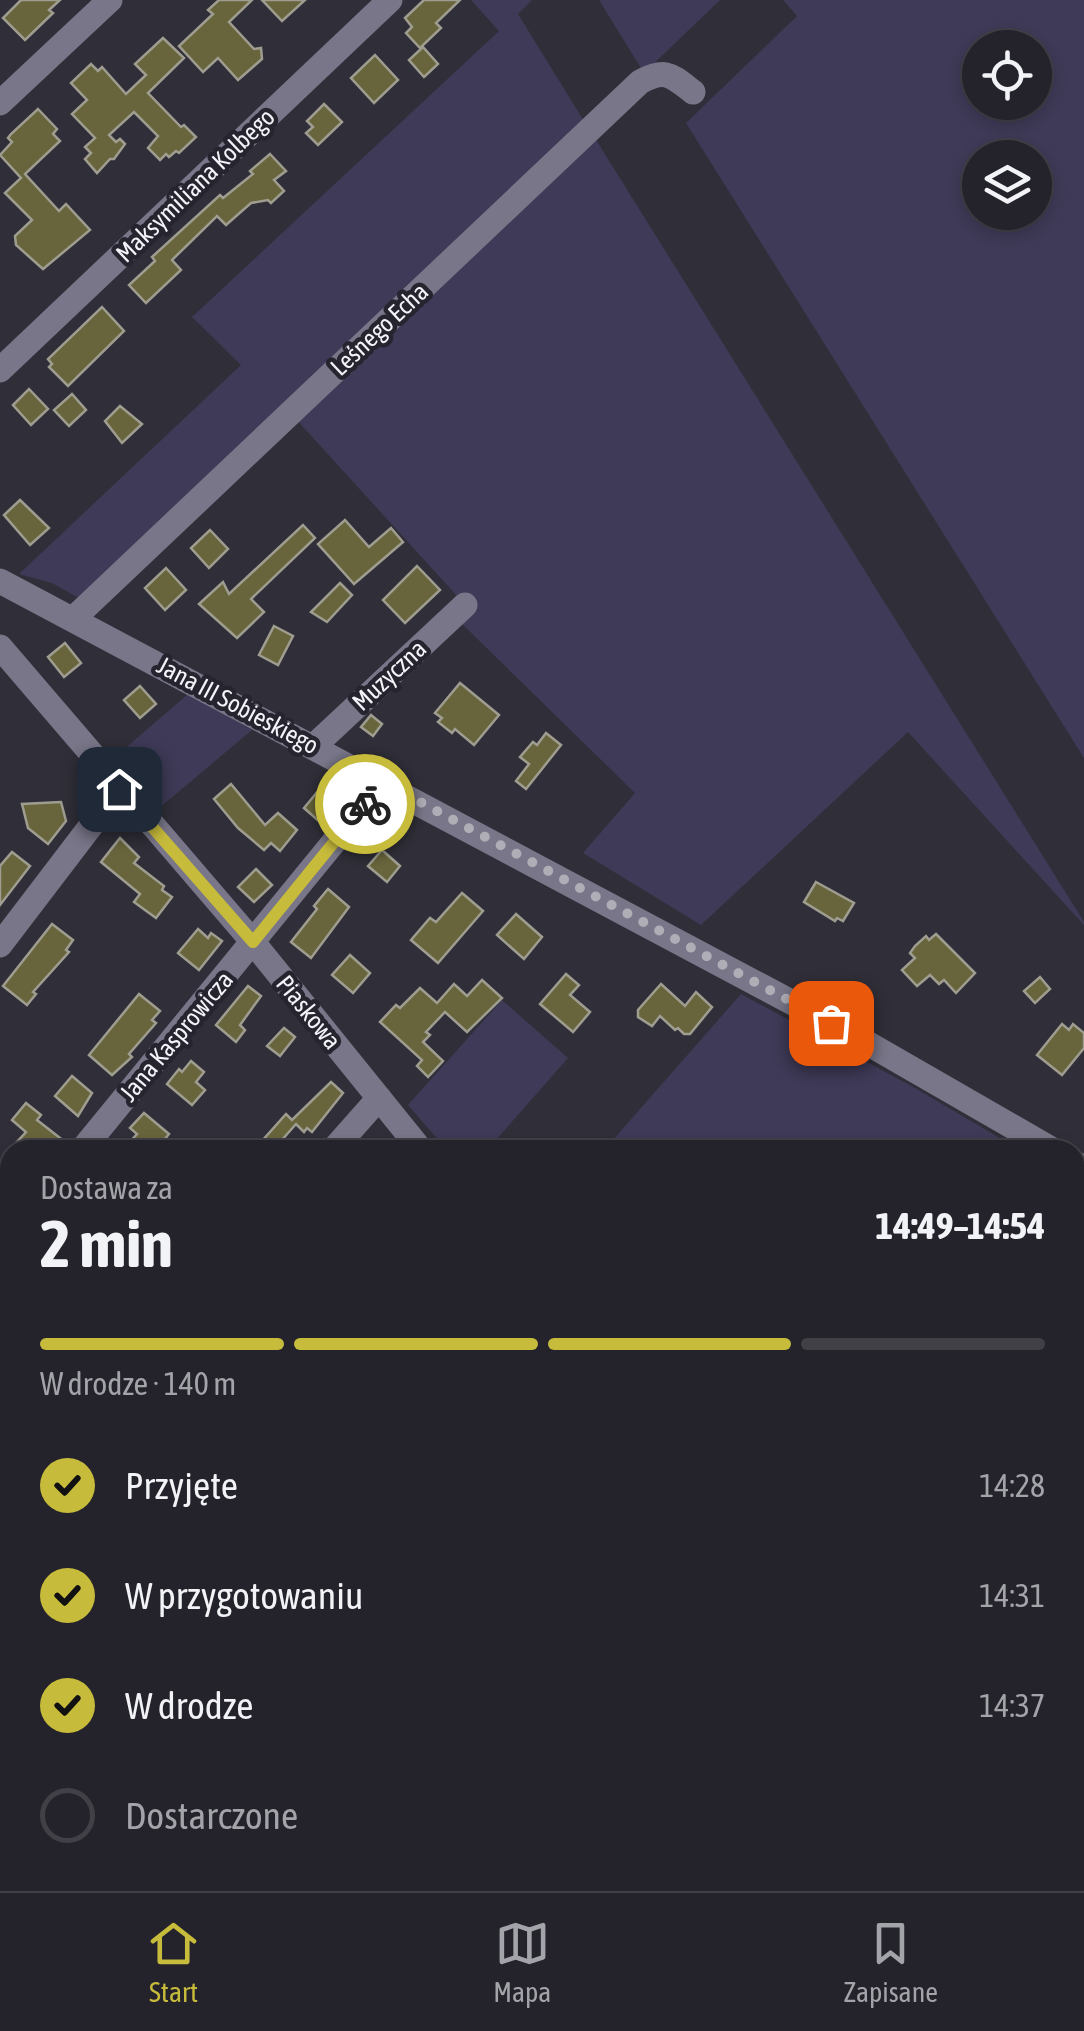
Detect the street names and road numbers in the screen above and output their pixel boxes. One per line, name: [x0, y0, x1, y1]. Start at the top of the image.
street label: Maksymiliana Kolbego: [110, 102, 280, 268]
street label: Leśnego Echa: [325, 277, 433, 381]
street label: Muzyczna: [347, 634, 431, 716]
street label: Jana III Sobieskiego: [153, 651, 323, 759]
street label: Jana Kasprowicza: [114, 966, 238, 1106]
street label: Piaskowa: [271, 970, 347, 1054]

